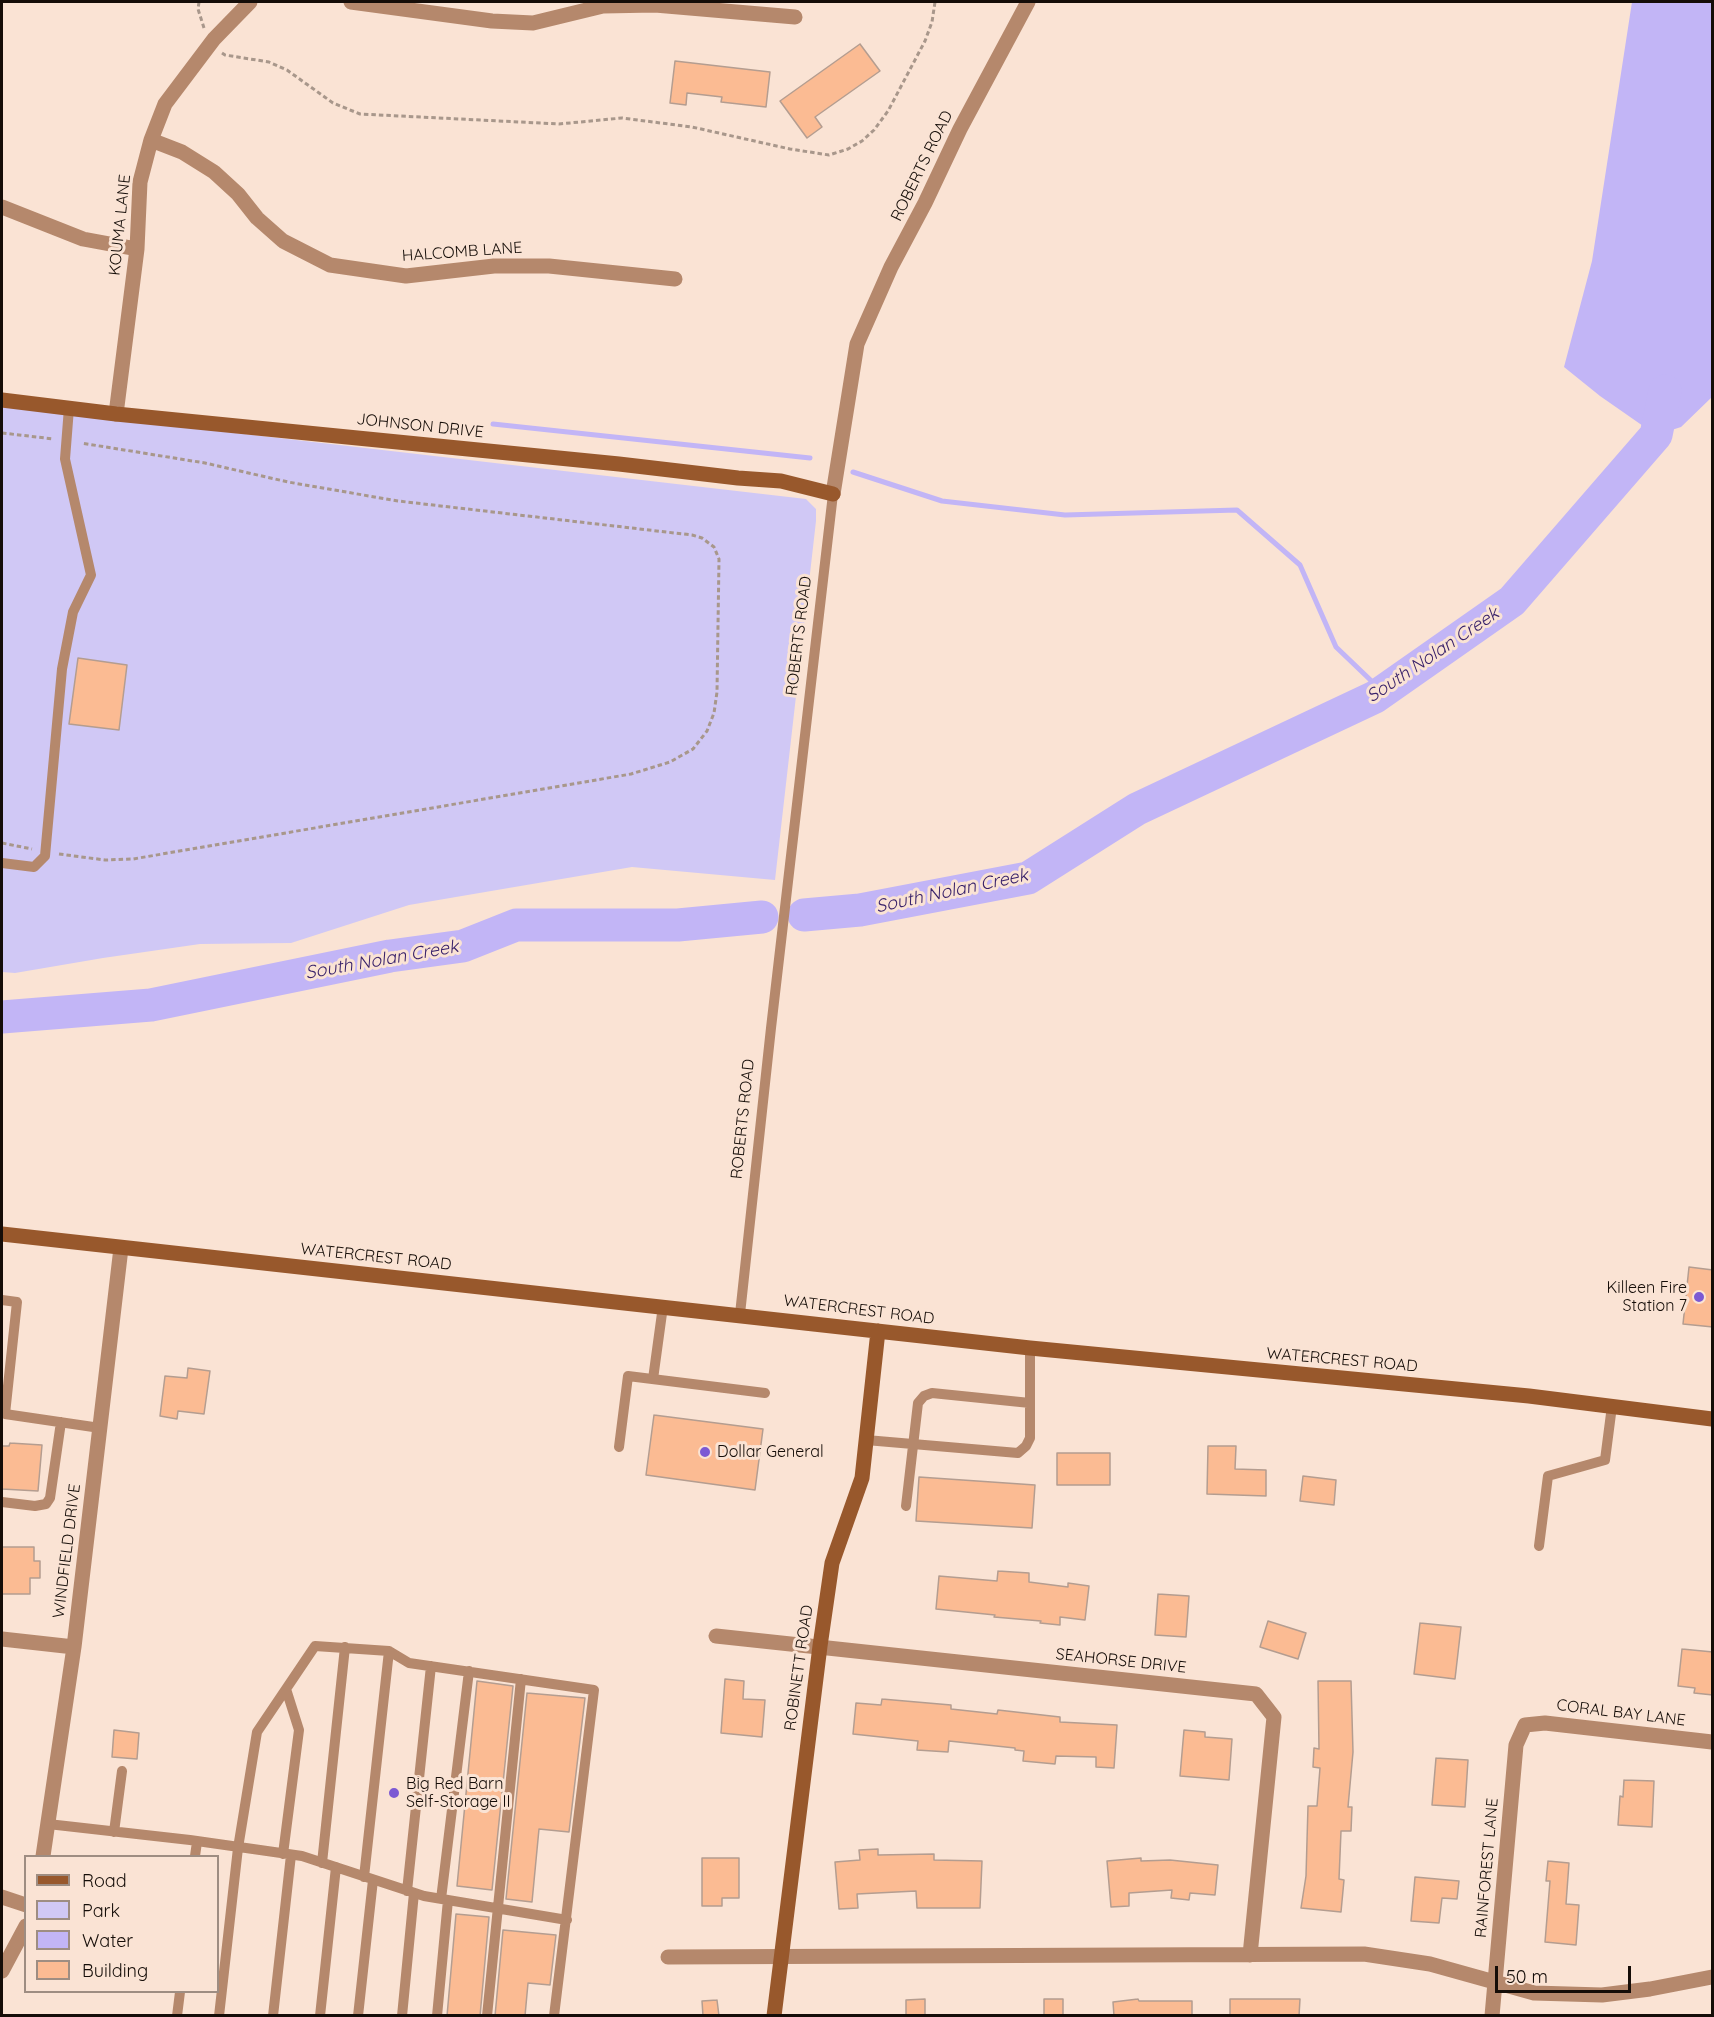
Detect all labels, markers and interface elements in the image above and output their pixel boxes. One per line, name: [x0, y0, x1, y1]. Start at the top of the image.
street label: ROBERTS ROAD: [887, 108, 957, 224]
street label: KOUMA LANE: [105, 174, 135, 276]
street label: HALCOMB LANE: [401, 238, 523, 266]
street label: JOHNSON DRIVE: [355, 410, 485, 442]
street label: ROBERTS ROAD: [782, 575, 816, 697]
water label: South Nolan Creek: [1363, 603, 1503, 707]
water label: South Nolan Creek: [874, 864, 1030, 918]
water label: South Nolan Creek: [304, 936, 460, 984]
street label: ROBERTS ROAD: [727, 1058, 759, 1180]
street label: WATERCREST ROAD: [299, 1240, 453, 1274]
place label: Killeen Fire Station 7: [1607, 1278, 1687, 1316]
marker: Killeen Fire Station 7: [1692, 1290, 1706, 1304]
street label: WATERCREST ROAD: [782, 1291, 936, 1329]
street label: WATERCREST ROAD: [1266, 1344, 1418, 1376]
place label: Dollar General: [717, 1442, 824, 1462]
marker: Dollar General: [698, 1445, 712, 1459]
street label: WINDFIELD DRIVE: [49, 1483, 85, 1619]
street label: ROBINETT ROAD: [781, 1604, 817, 1732]
street label: SEAHORSE DRIVE: [1055, 1645, 1187, 1677]
street label: CORAL BAY LANE: [1555, 1696, 1687, 1730]
place label: Big Red Barn Self-Storage II: [406, 1774, 510, 1812]
marker: Big Red Barn Self-Storage II: [387, 1786, 401, 1800]
street label: RAINFOREST LANE: [1471, 1797, 1503, 1939]
legend: [24, 1855, 219, 1993]
text: Road: [82, 1869, 127, 1892]
text: Park: [82, 1899, 120, 1922]
text: Water: [82, 1929, 133, 1952]
scale bar: [1498, 1954, 1634, 1992]
text: Building: [82, 1959, 148, 1982]
text: 50 m: [1506, 1965, 1548, 1988]

